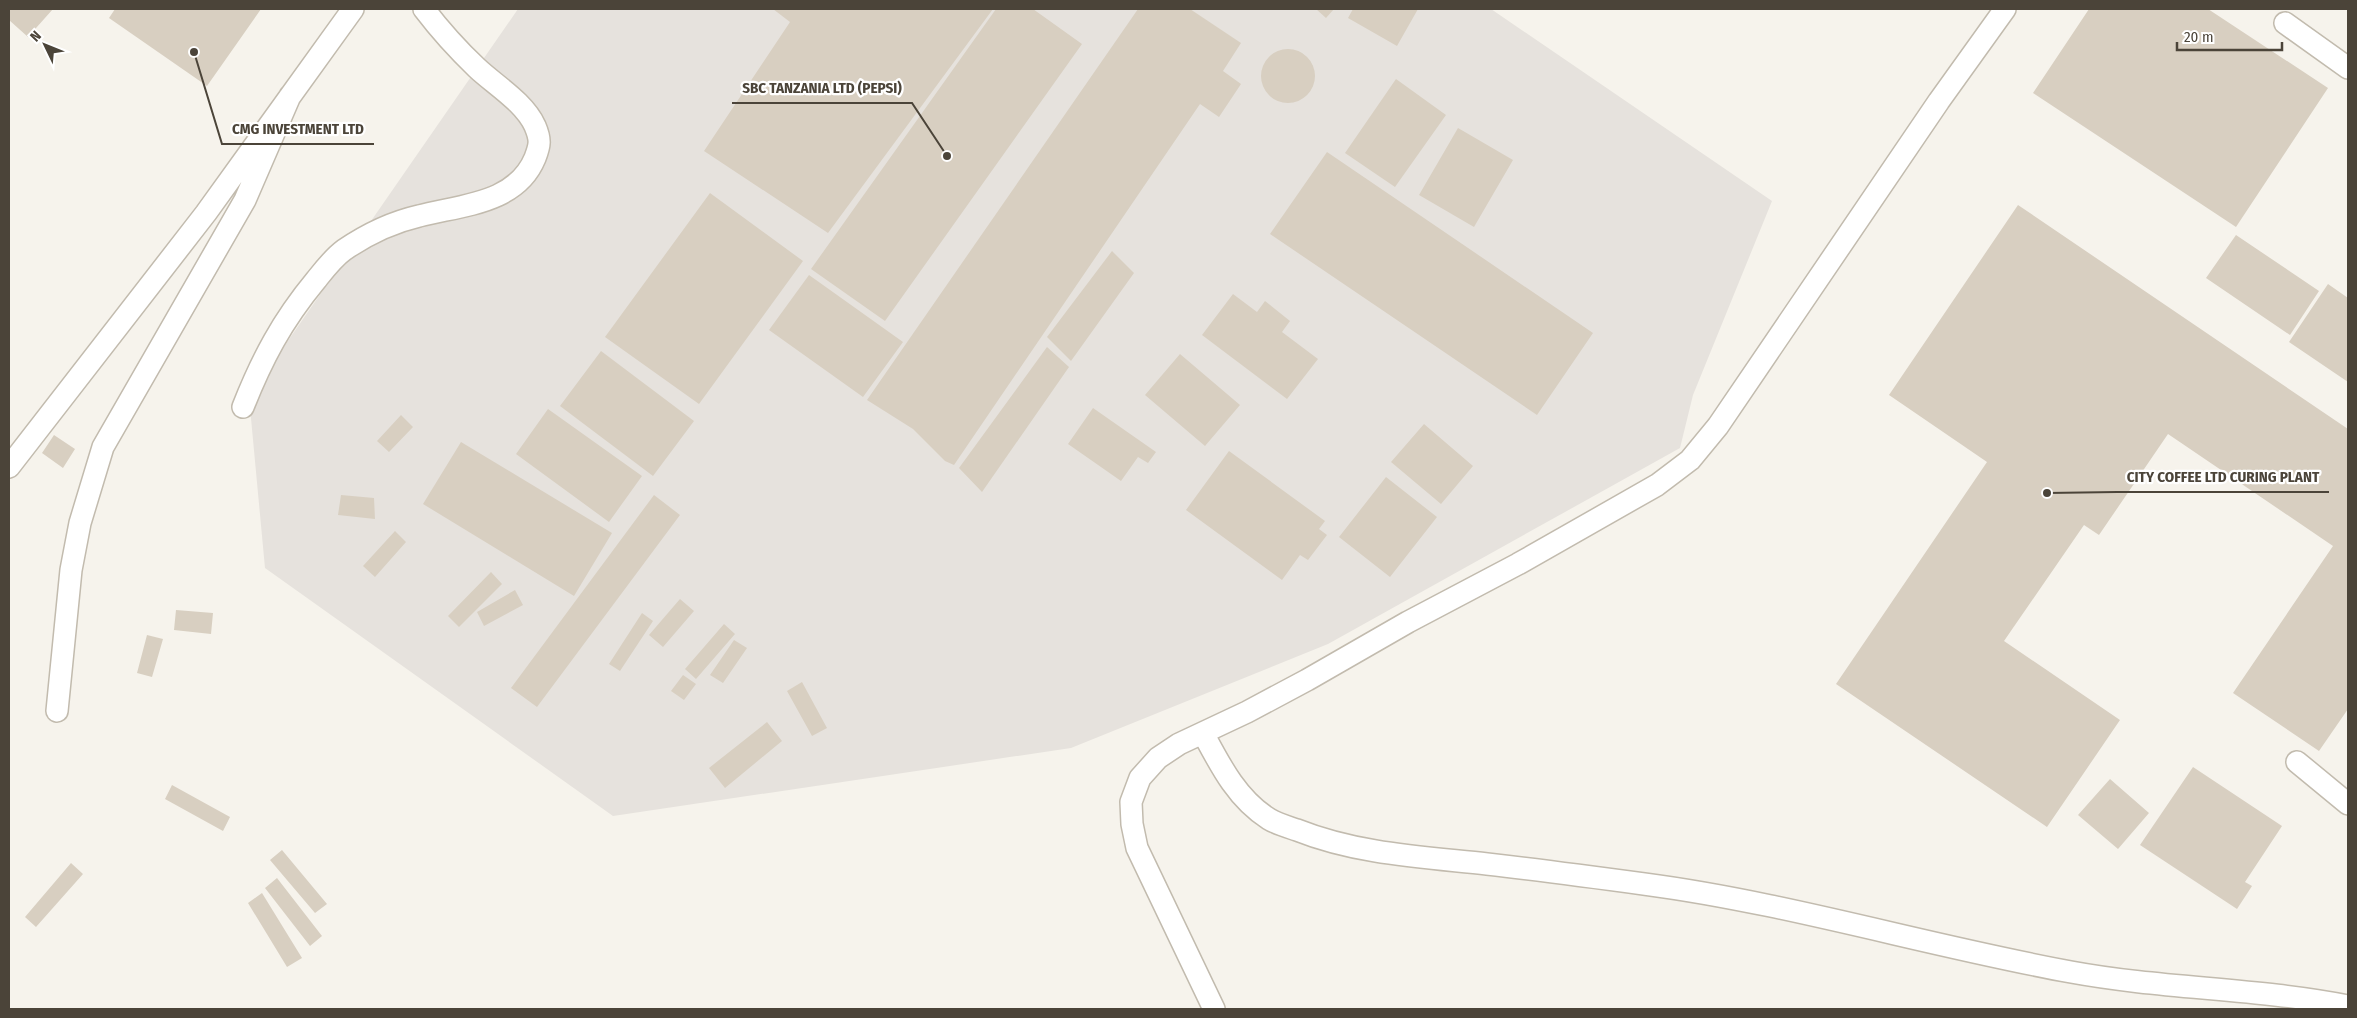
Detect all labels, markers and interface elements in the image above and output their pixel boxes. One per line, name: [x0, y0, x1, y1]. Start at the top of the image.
north arrow: [20, 20, 70, 70]
scale bar: [2177, 20, 2282, 52]
text: N: [27, 28, 45, 45]
text: 20 m: [2184, 28, 2214, 46]
callout: SBC TANZANIA LTD (PEPSI): [732, 73, 912, 103]
text: SBC TANZANIA LTD (PEPSI): [742, 79, 902, 97]
callout: CMG INVESTMENT LTD: [222, 114, 374, 144]
text: CMG INVESTMENT LTD: [232, 120, 364, 138]
callout: CITY COFFEE LTD CURING PLANT: [2117, 462, 2329, 492]
text: CITY COFFEE LTD CURING PLANT: [2127, 468, 2320, 486]

